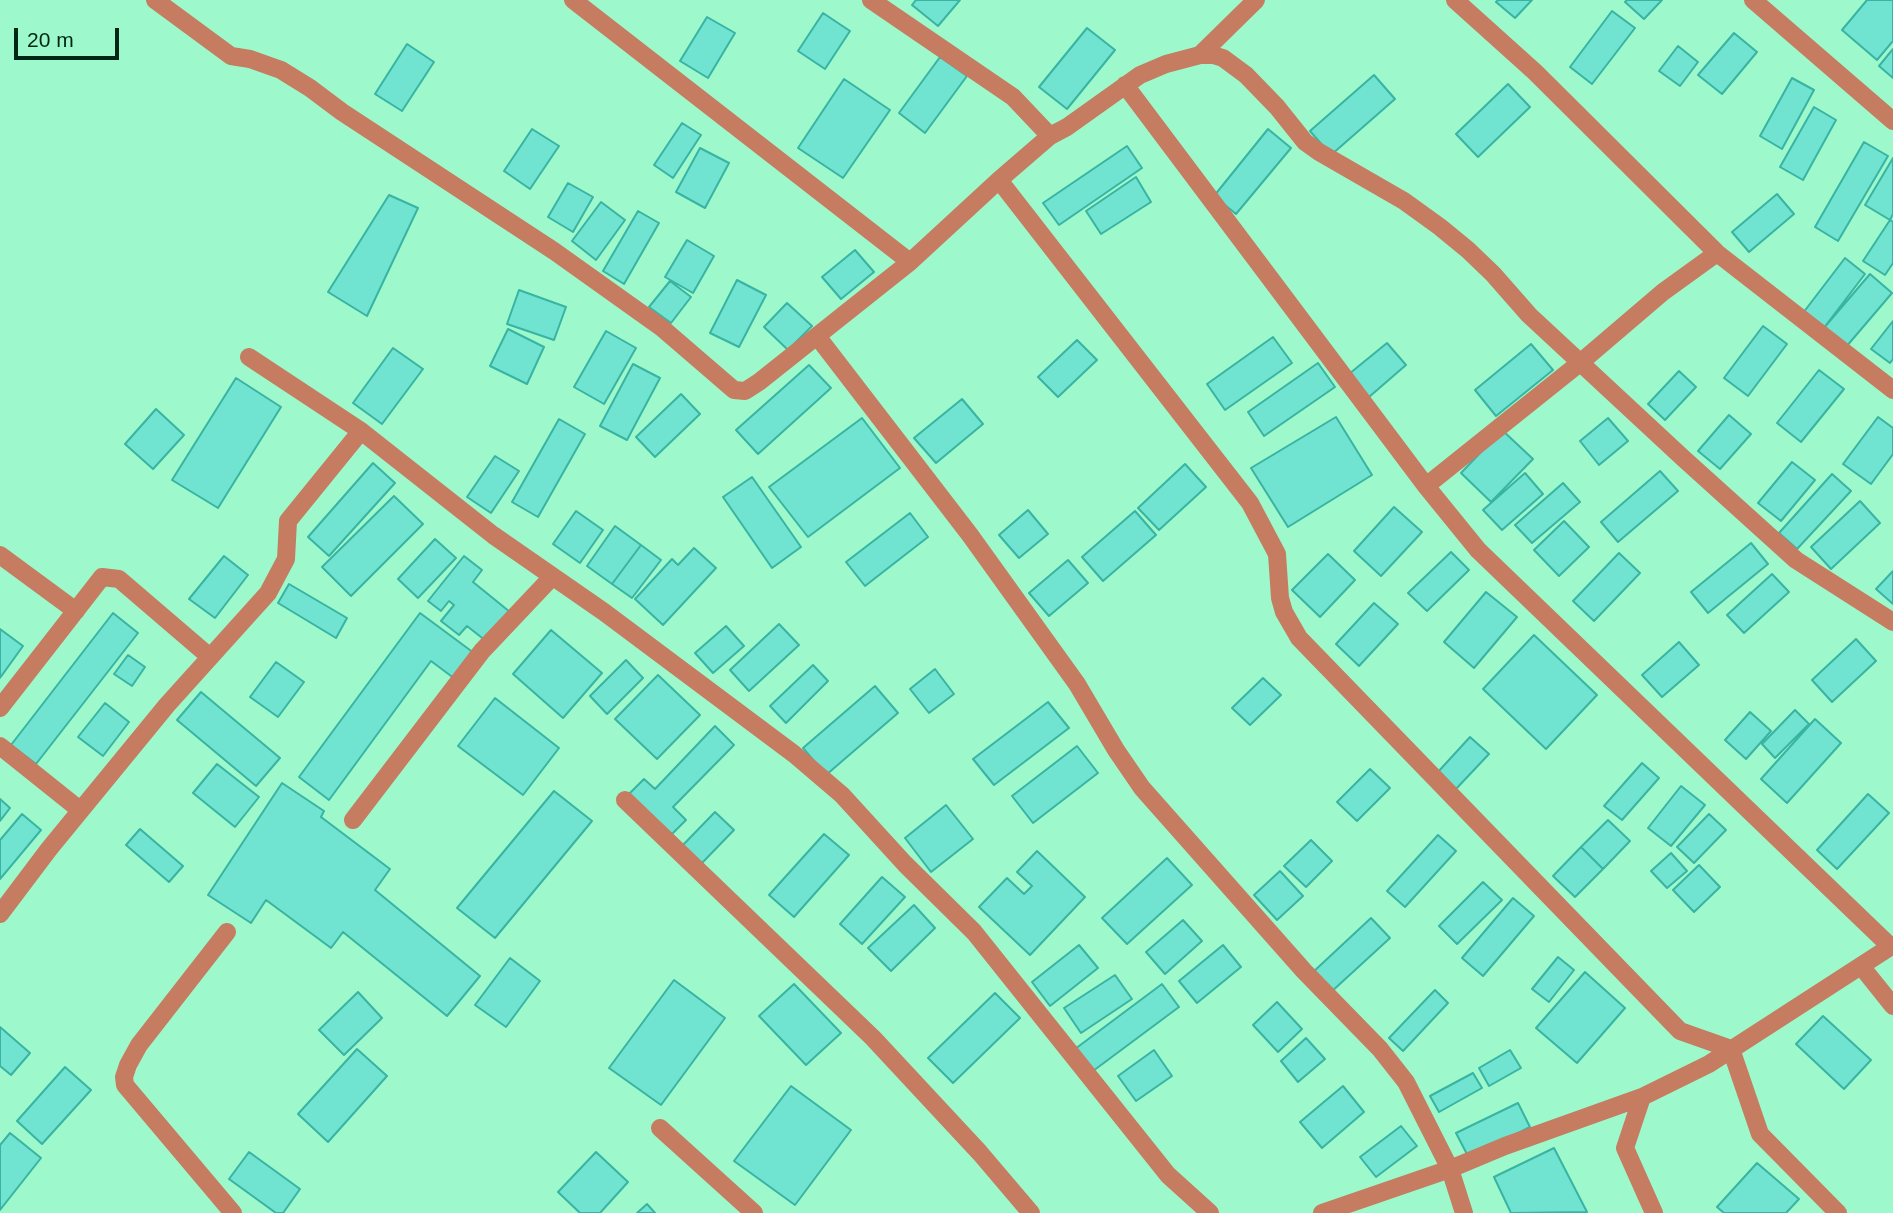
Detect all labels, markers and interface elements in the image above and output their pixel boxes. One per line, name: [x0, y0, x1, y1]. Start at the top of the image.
scale bar: [18, 14, 122, 58]
text: 20 m: [27, 28, 74, 51]

